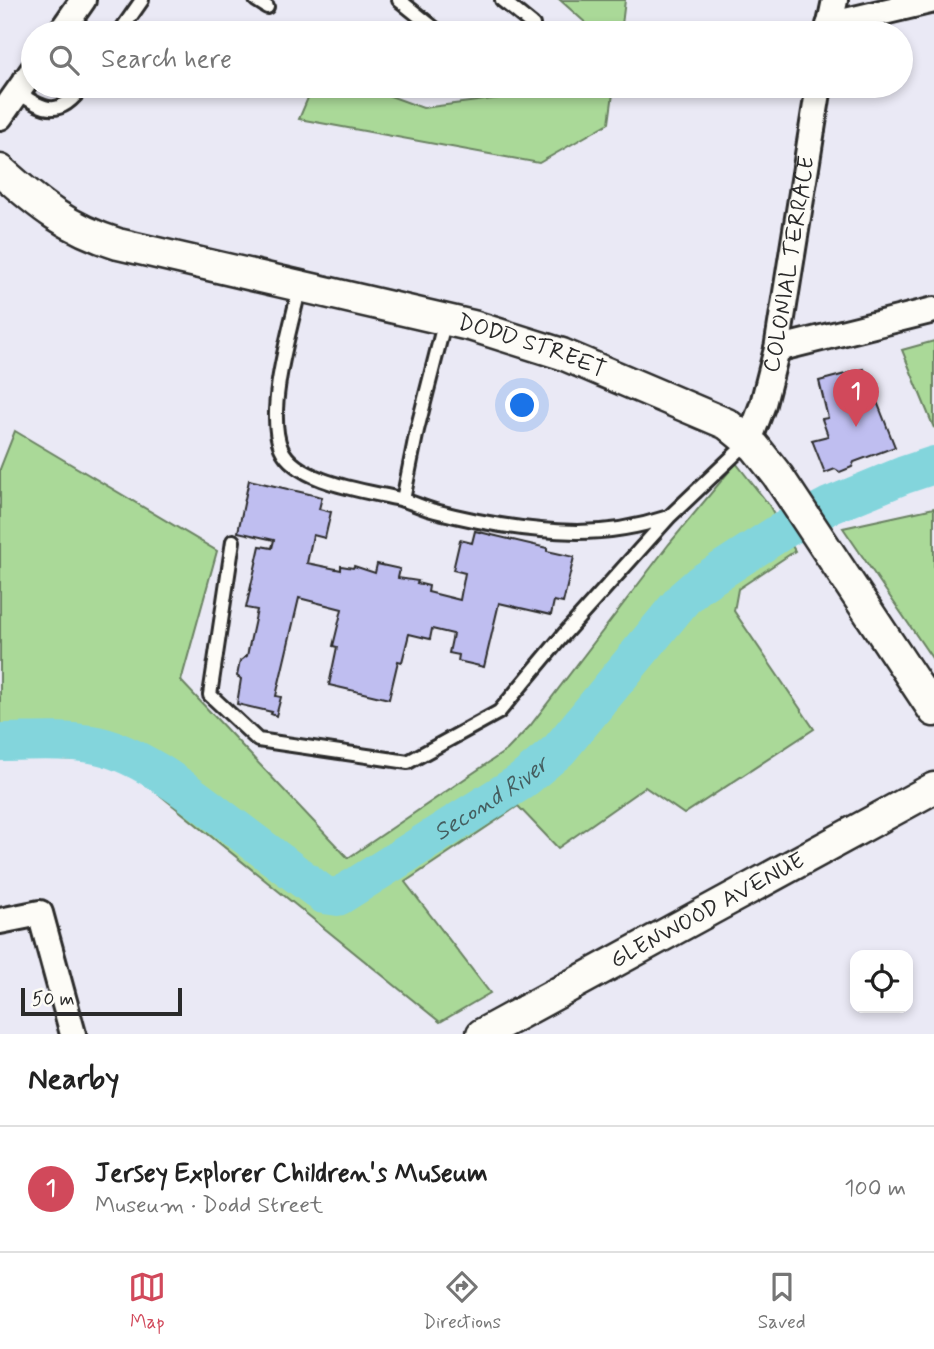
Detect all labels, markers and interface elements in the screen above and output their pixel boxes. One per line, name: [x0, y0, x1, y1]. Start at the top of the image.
search box: [21, 21, 913, 98]
icon: search: [45, 41, 83, 79]
text: Search here: [101, 43, 232, 77]
street label: COLONIAL TERRACE: [757, 154, 823, 376]
street label: DODD STREET: [455, 308, 610, 386]
pin: 1: [833, 369, 879, 427]
your location: [505, 388, 539, 422]
water label: Second River: [428, 748, 558, 848]
street label: GLENWOOD AVENUE: [605, 846, 810, 976]
map controls: [850, 950, 913, 1013]
button: locate: [850, 950, 913, 1013]
scale bar: [21, 985, 182, 1017]
text: 50 m: [32, 987, 75, 1012]
text: Nearby: [28, 1060, 119, 1099]
text: Jersey Explorer Children's Museum: [95, 1157, 488, 1191]
text: 1: [46, 1174, 56, 1204]
text: 100 m: [844, 1174, 906, 1204]
text: Museum · Dodd Street: [95, 1191, 323, 1221]
tab: Map: [128, 1268, 166, 1335]
tab: Directions: [423, 1268, 501, 1335]
tab: Saved: [758, 1268, 806, 1335]

